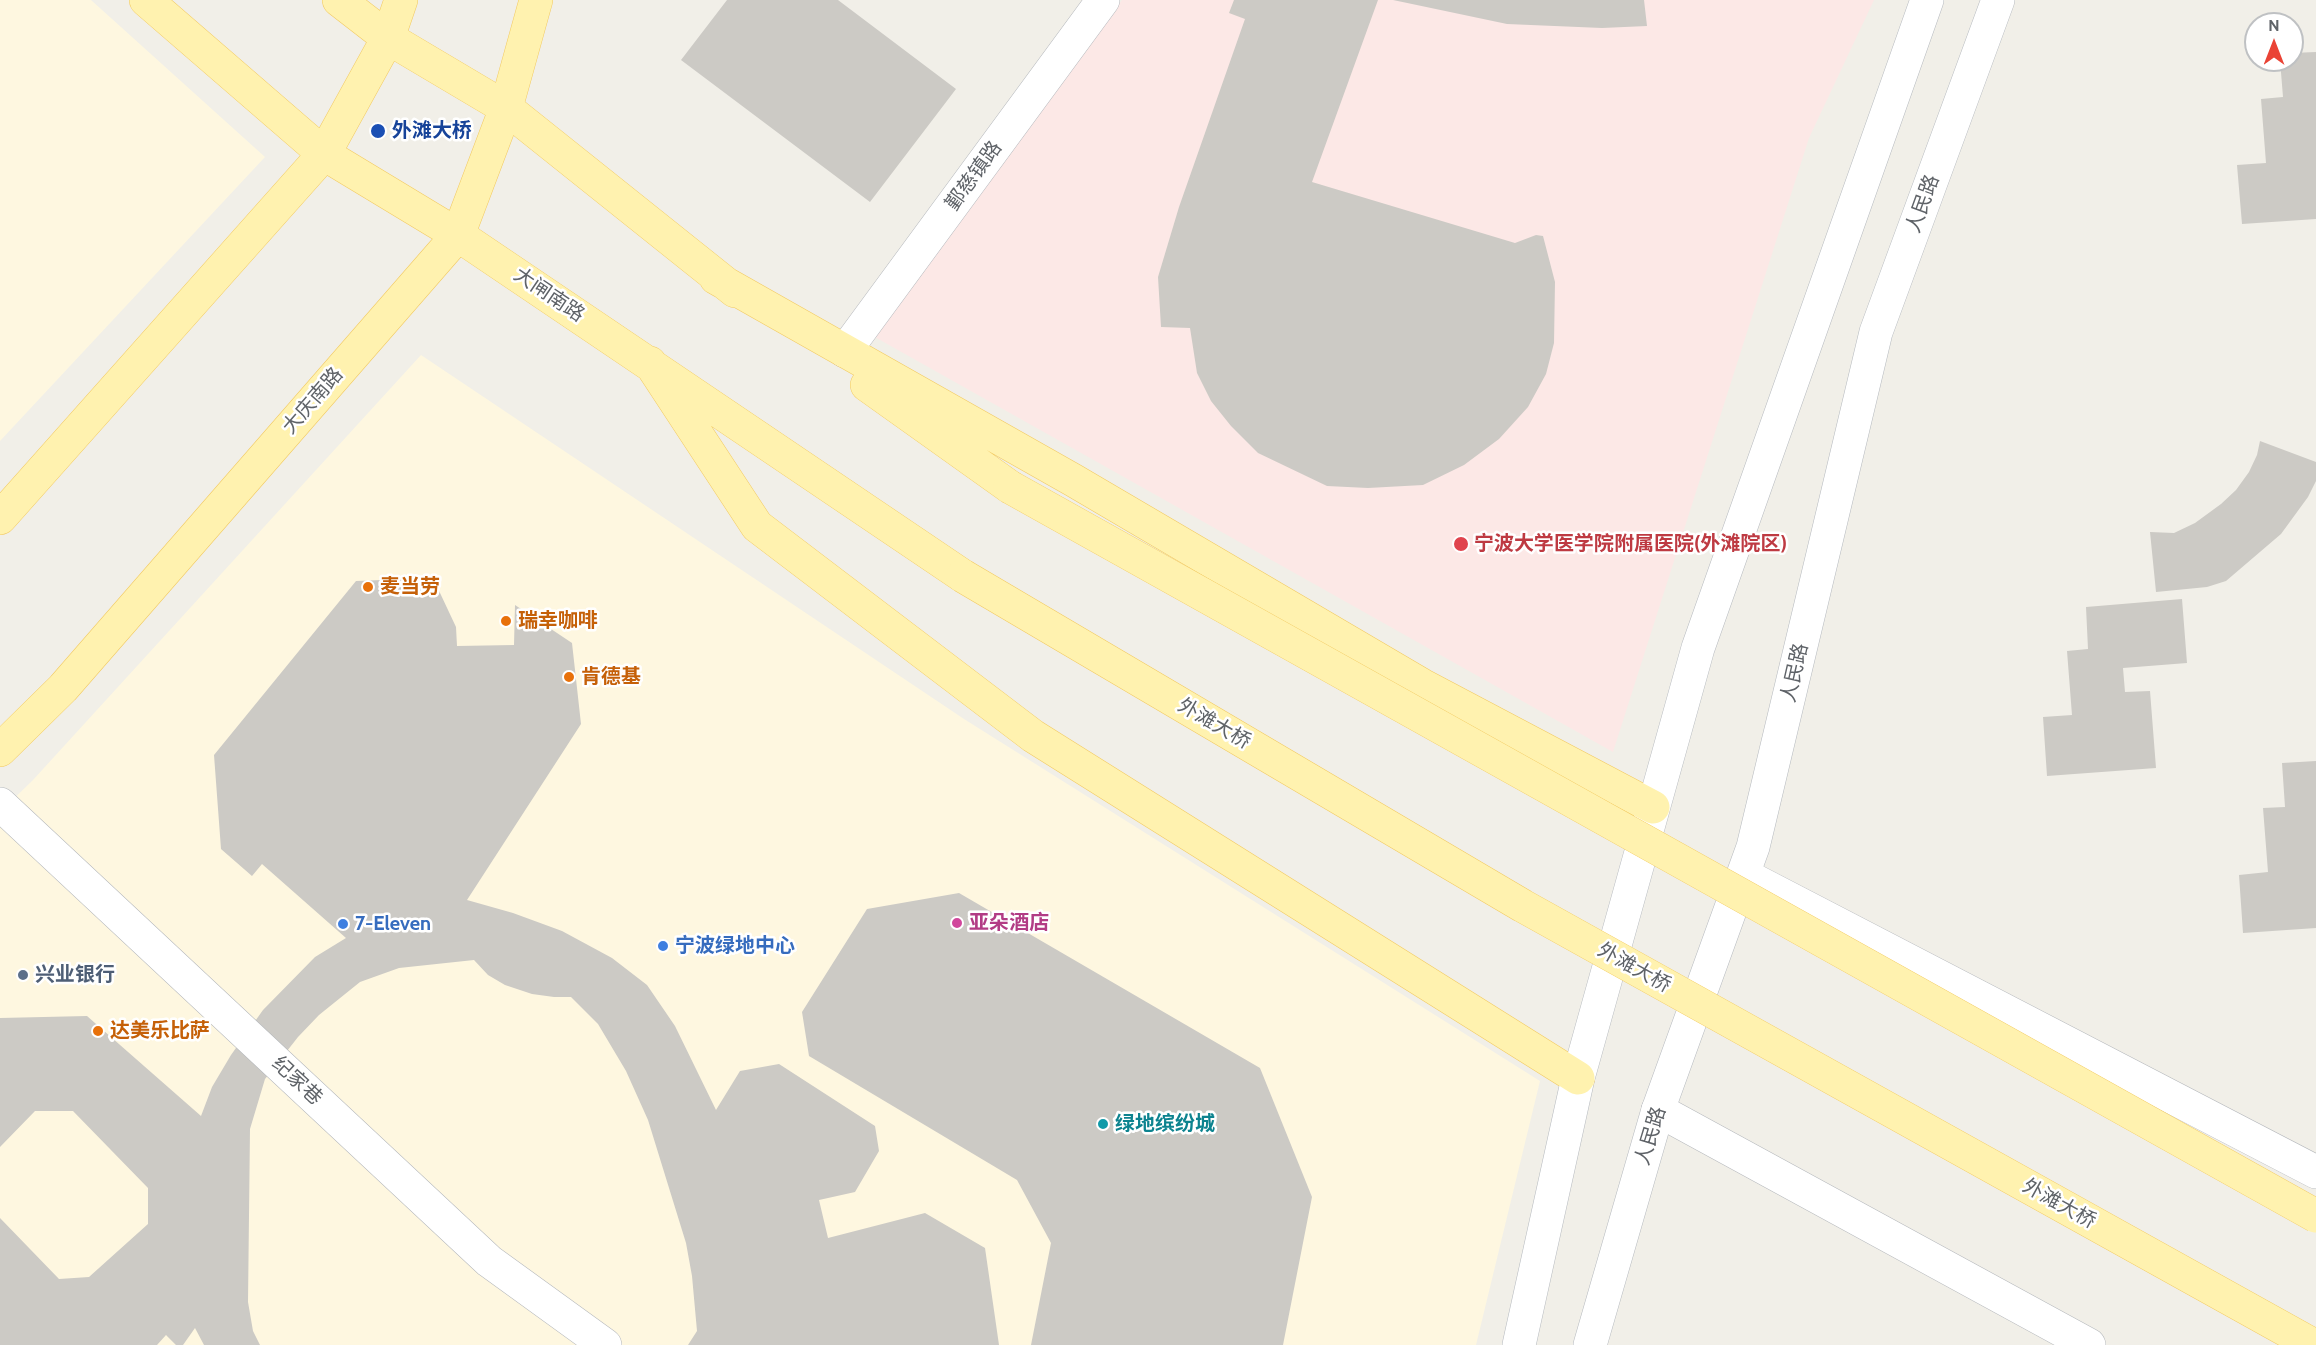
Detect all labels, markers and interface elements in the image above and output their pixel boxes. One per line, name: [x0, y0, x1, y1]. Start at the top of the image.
north arrow: [2244, 12, 2304, 72]
text: N: [2268, 16, 2280, 35]
place label: 外滩大桥: [392, 119, 472, 143]
marker: 外滩大桥: [369, 122, 387, 140]
street label: 鄞慈镇路: [941, 137, 1007, 215]
street label: 人民路: [1901, 172, 1945, 236]
street label: 大闸南路: [509, 263, 589, 327]
street label: 大庆南路: [278, 363, 348, 439]
place label: 宁波大学医学院附属医院(外滩院区): [1474, 532, 1787, 556]
marker: 宁波大学医学院附属医院(外滩院区): [1452, 535, 1470, 553]
place label: 麦当劳: [380, 575, 440, 599]
marker: 麦当劳: [361, 580, 375, 594]
place label: 瑞幸咖啡: [518, 609, 598, 633]
marker: 瑞幸咖啡: [499, 614, 513, 628]
street label: 人民路: [1777, 641, 1813, 705]
place label: 肯德基: [581, 665, 641, 689]
marker: 肯德基: [562, 670, 576, 684]
street label: 外滩大桥: [1173, 694, 1255, 754]
place label: 亚朵酒店: [969, 911, 1049, 935]
place label: 7-Eleven: [355, 912, 431, 936]
marker: 亚朵酒店: [950, 916, 964, 930]
marker: 7-Eleven: [336, 917, 350, 931]
place label: 宁波绿地中心: [675, 934, 795, 958]
street label: 外滩大桥: [1593, 938, 1675, 998]
marker: 宁波绿地中心: [656, 939, 670, 953]
place label: 兴业银行: [35, 963, 115, 987]
marker: 兴业银行: [16, 968, 30, 982]
place label: 达美乐比萨: [110, 1019, 210, 1043]
marker: 达美乐比萨: [91, 1024, 105, 1038]
street label: 纪家巷: [267, 1052, 327, 1110]
street label: 人民路: [1631, 1104, 1671, 1168]
place label: 绿地缤纷城: [1115, 1112, 1215, 1136]
marker: 绿地缤纷城: [1096, 1117, 1110, 1131]
street label: 外滩大桥: [2018, 1174, 2100, 1234]

